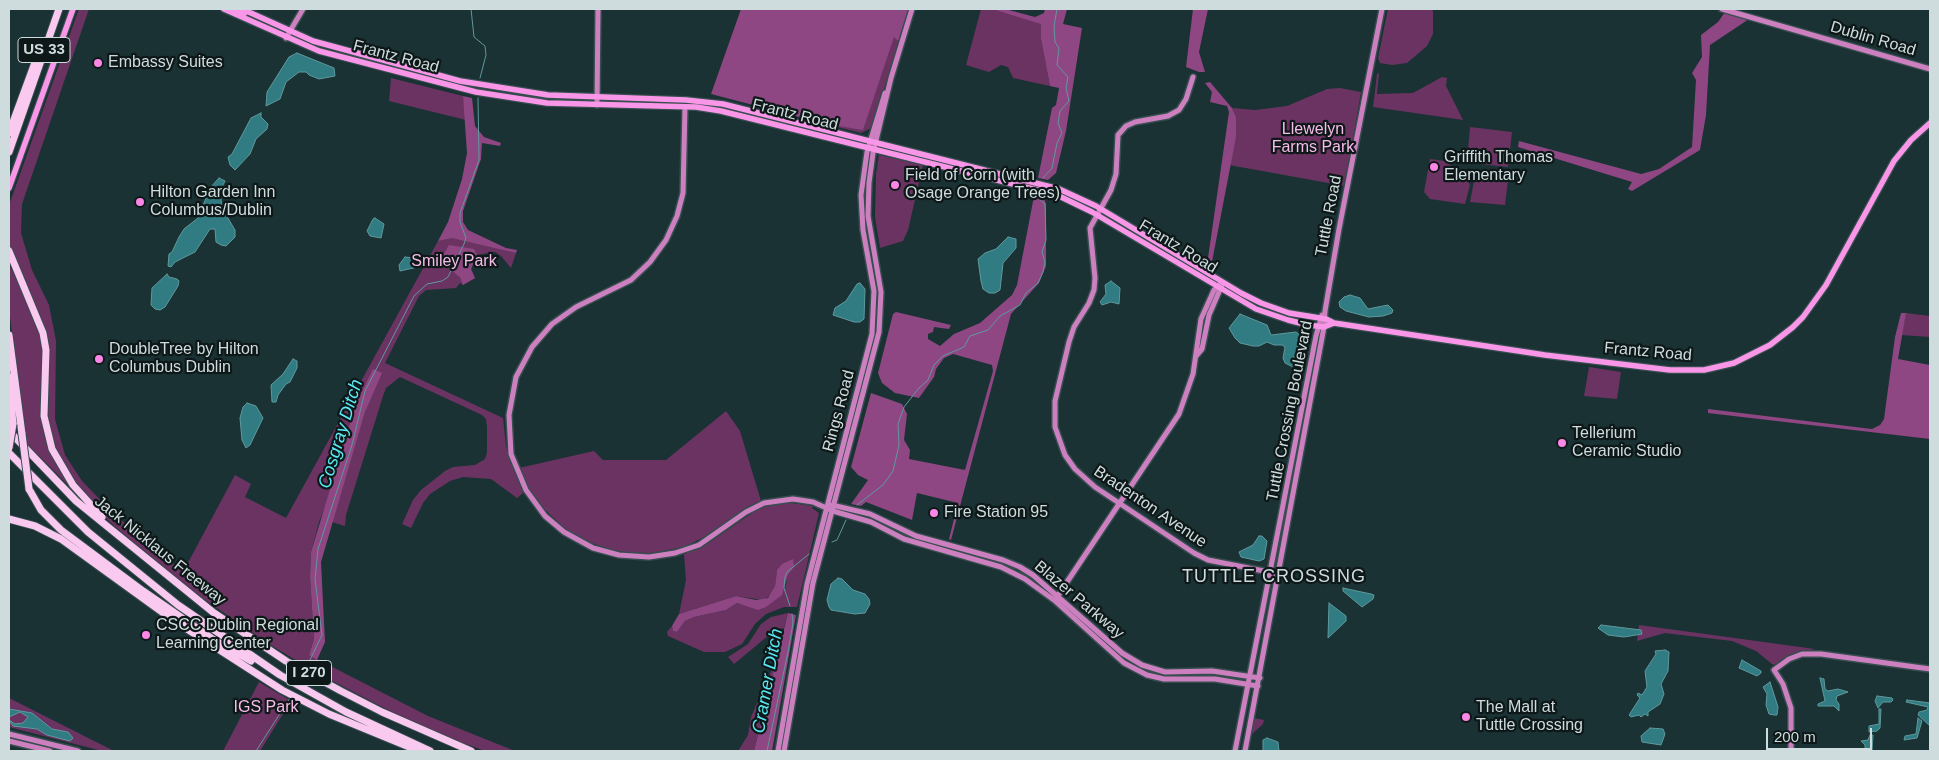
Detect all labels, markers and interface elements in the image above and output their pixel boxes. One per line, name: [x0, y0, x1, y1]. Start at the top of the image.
street label: Dublin Road: [1828, 18, 1918, 60]
street label: Frantz Road: [351, 36, 441, 78]
road number: US 33: [18, 38, 70, 62]
place label: Embassy Suites: [108, 53, 223, 73]
marker: Embassy Suites: [92, 57, 104, 69]
street label: Frantz Road: [750, 95, 840, 135]
park label: Llewelyn Farms Park: [1272, 120, 1354, 158]
place label: Griffith Thomas Elementary: [1444, 148, 1553, 186]
marker: Griffith Thomas Elementary: [1428, 161, 1440, 173]
place label: Field of Corn (with Osage Orange Trees): [905, 166, 1060, 204]
street label: Tuttle Road: [1312, 174, 1346, 258]
marker: Field of Corn (with Osage Orange Trees): [889, 179, 901, 191]
place label: Hilton Garden Inn Columbus/Dublin: [150, 183, 275, 221]
marker: Hilton Garden Inn Columbus/Dublin: [134, 196, 146, 208]
street label: Frantz Road: [1135, 216, 1221, 278]
park label: Smiley Park: [411, 252, 497, 272]
street label: Tuttle Crossing Boulevard: [1263, 319, 1317, 503]
street label: Frantz Road: [1603, 339, 1693, 365]
place label: DoubleTree by Hilton Columbus Dublin: [109, 340, 259, 378]
marker: DoubleTree by Hilton Columbus Dublin: [93, 353, 105, 365]
street label: Rings Road: [819, 368, 859, 454]
water label: Cosgray Ditch: [314, 377, 368, 491]
place label: Tellerium Ceramic Studio: [1572, 424, 1681, 462]
marker: Tellerium Ceramic Studio: [1556, 437, 1568, 449]
street label: Bradenton Avenue: [1090, 462, 1210, 552]
street label: Jack Nicklaus Freeway: [90, 492, 230, 610]
place label: Fire Station 95: [944, 503, 1048, 523]
marker: Fire Station 95: [928, 507, 940, 519]
street label: Blazer Parkway: [1030, 557, 1128, 643]
district label: TUTTLE CROSSING: [1180, 566, 1368, 588]
place label: CSCC Dublin Regional Learning Center: [156, 616, 319, 654]
water label: Cramer Ditch: [748, 627, 788, 735]
marker: CSCC Dublin Regional Learning Center: [140, 629, 152, 641]
road number: I 270: [286, 660, 332, 686]
park label: IGS Park: [234, 698, 298, 718]
place label: The Mall at Tuttle Crossing: [1476, 698, 1583, 736]
marker: The Mall at Tuttle Crossing: [1460, 711, 1472, 723]
scale bar: [1769, 718, 1875, 750]
text: 200 m: [1774, 728, 1816, 745]

